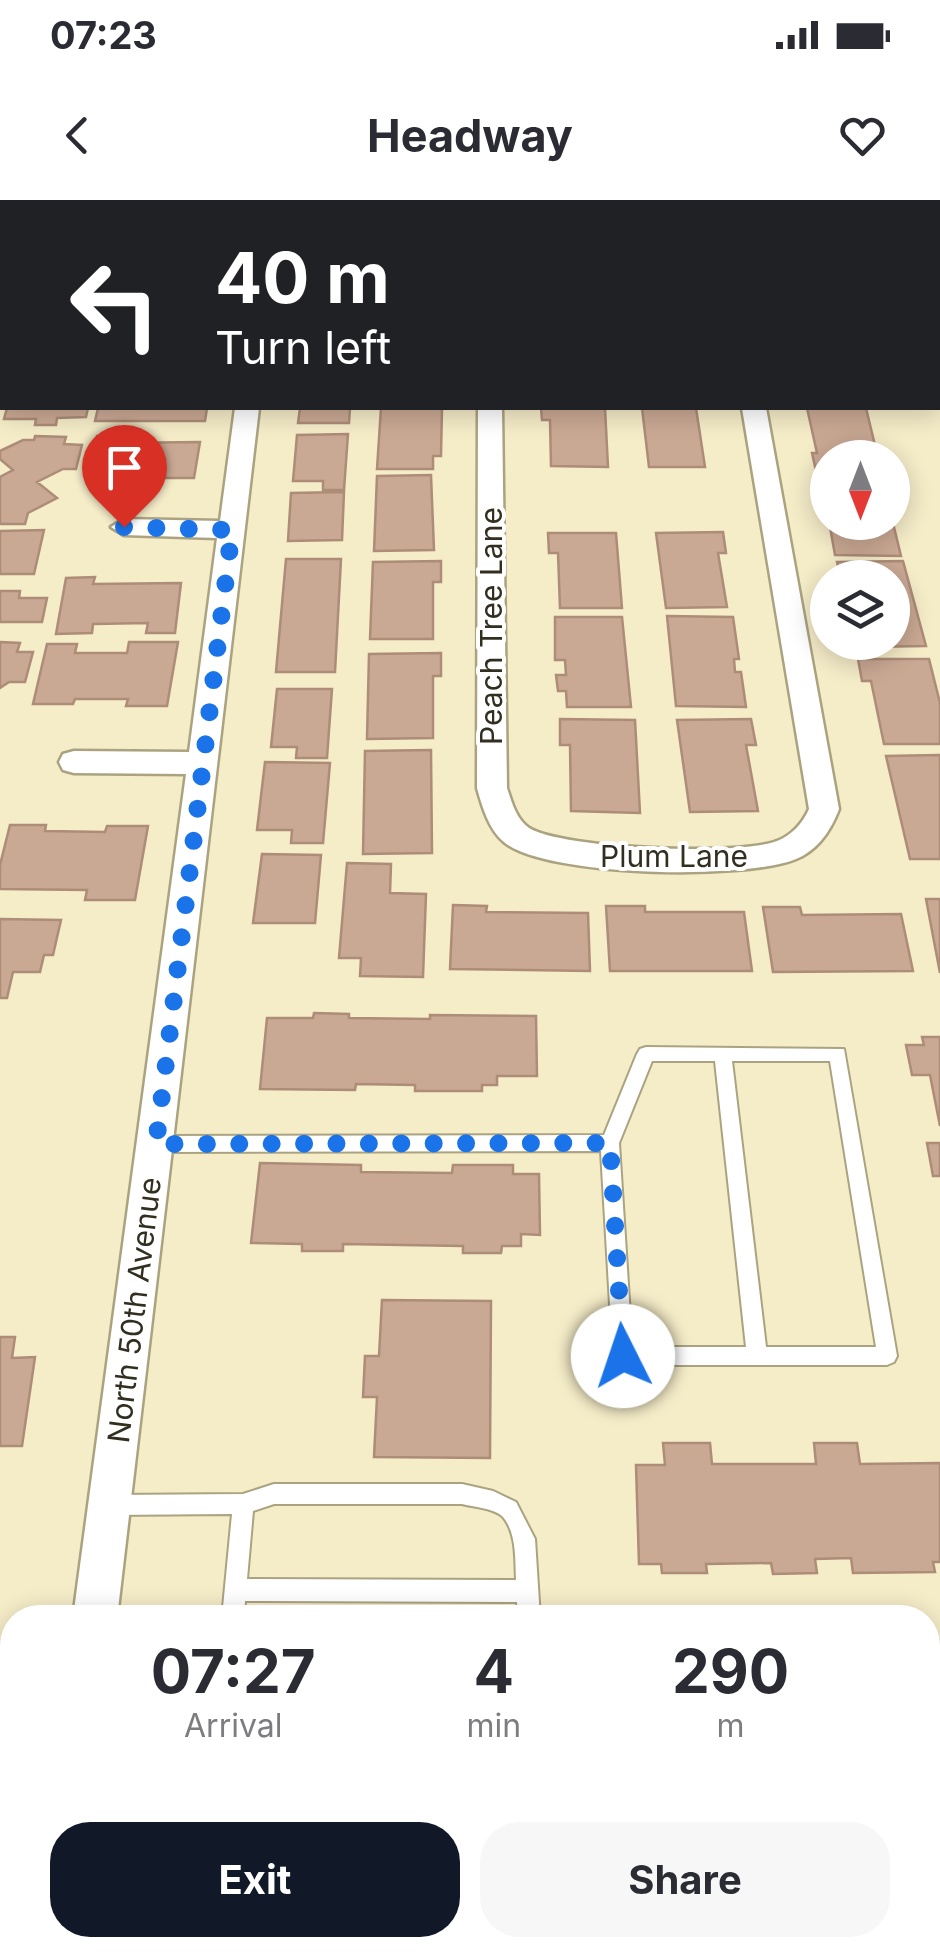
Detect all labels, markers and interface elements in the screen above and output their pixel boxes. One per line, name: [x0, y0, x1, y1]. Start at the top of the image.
text: 07:23: [50, 12, 157, 58]
icon: back: [50, 108, 105, 163]
text: Headway: [367, 108, 573, 163]
icon: heart: [835, 108, 890, 163]
text: 40 m: [215, 235, 390, 320]
icon: left: [50, 240, 180, 370]
text: Turn left: [215, 320, 391, 375]
pin: [82, 425, 167, 528]
icon: arrive: [97, 440, 152, 495]
north arrow: [810, 440, 910, 540]
map controls: [810, 440, 910, 660]
street label: Peach Tree Lane: [473, 507, 509, 745]
button: layers: [810, 560, 910, 660]
street label: Plum Lane: [600, 838, 748, 874]
street label: North 50th Avenue: [100, 1175, 168, 1445]
position arrow: [571, 1304, 675, 1408]
text: 07:27: [151, 1635, 316, 1707]
text: 4: [474, 1635, 514, 1707]
text: 290: [672, 1635, 789, 1707]
text: Arrival: [184, 1706, 282, 1745]
text: min: [466, 1706, 521, 1745]
text: m: [717, 1706, 745, 1745]
button: Exit: [50, 1822, 460, 1937]
button: Share: [480, 1822, 890, 1937]

